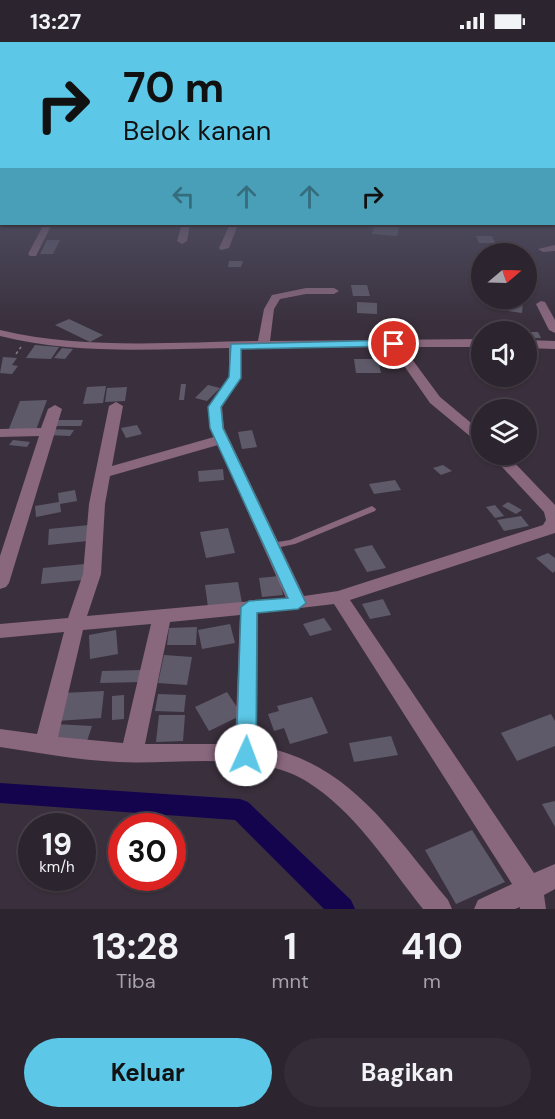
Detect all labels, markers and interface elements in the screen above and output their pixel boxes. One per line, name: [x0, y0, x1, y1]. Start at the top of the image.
text: 13:27: [30, 7, 81, 36]
text: 70 m: [123, 60, 224, 115]
icon: right: [24, 66, 102, 144]
text: Belok kanan: [123, 113, 271, 148]
icon: left: [167, 180, 200, 213]
icon: ahead: [230, 180, 263, 213]
icon: ahead: [293, 180, 326, 213]
icon: right: [356, 180, 389, 213]
north arrow: [471, 243, 537, 309]
map controls: [471, 243, 537, 465]
pin: [368, 318, 419, 369]
button: sound: [471, 321, 537, 387]
icon: arrive: [377, 327, 410, 360]
button: layers: [471, 399, 537, 465]
position arrow: [214, 723, 278, 787]
speed limit sign: 30: [108, 813, 186, 891]
text: 19: [42, 825, 72, 864]
text: km/h: [39, 857, 75, 877]
text: 13:28: [92, 923, 179, 970]
text: 1: [284, 923, 297, 970]
text: 410: [401, 923, 463, 970]
text: Tiba: [116, 968, 156, 994]
text: mnt: [272, 968, 309, 994]
text: m: [423, 968, 441, 994]
button: Keluar: [24, 1038, 272, 1107]
button: Bagikan: [284, 1038, 531, 1107]

